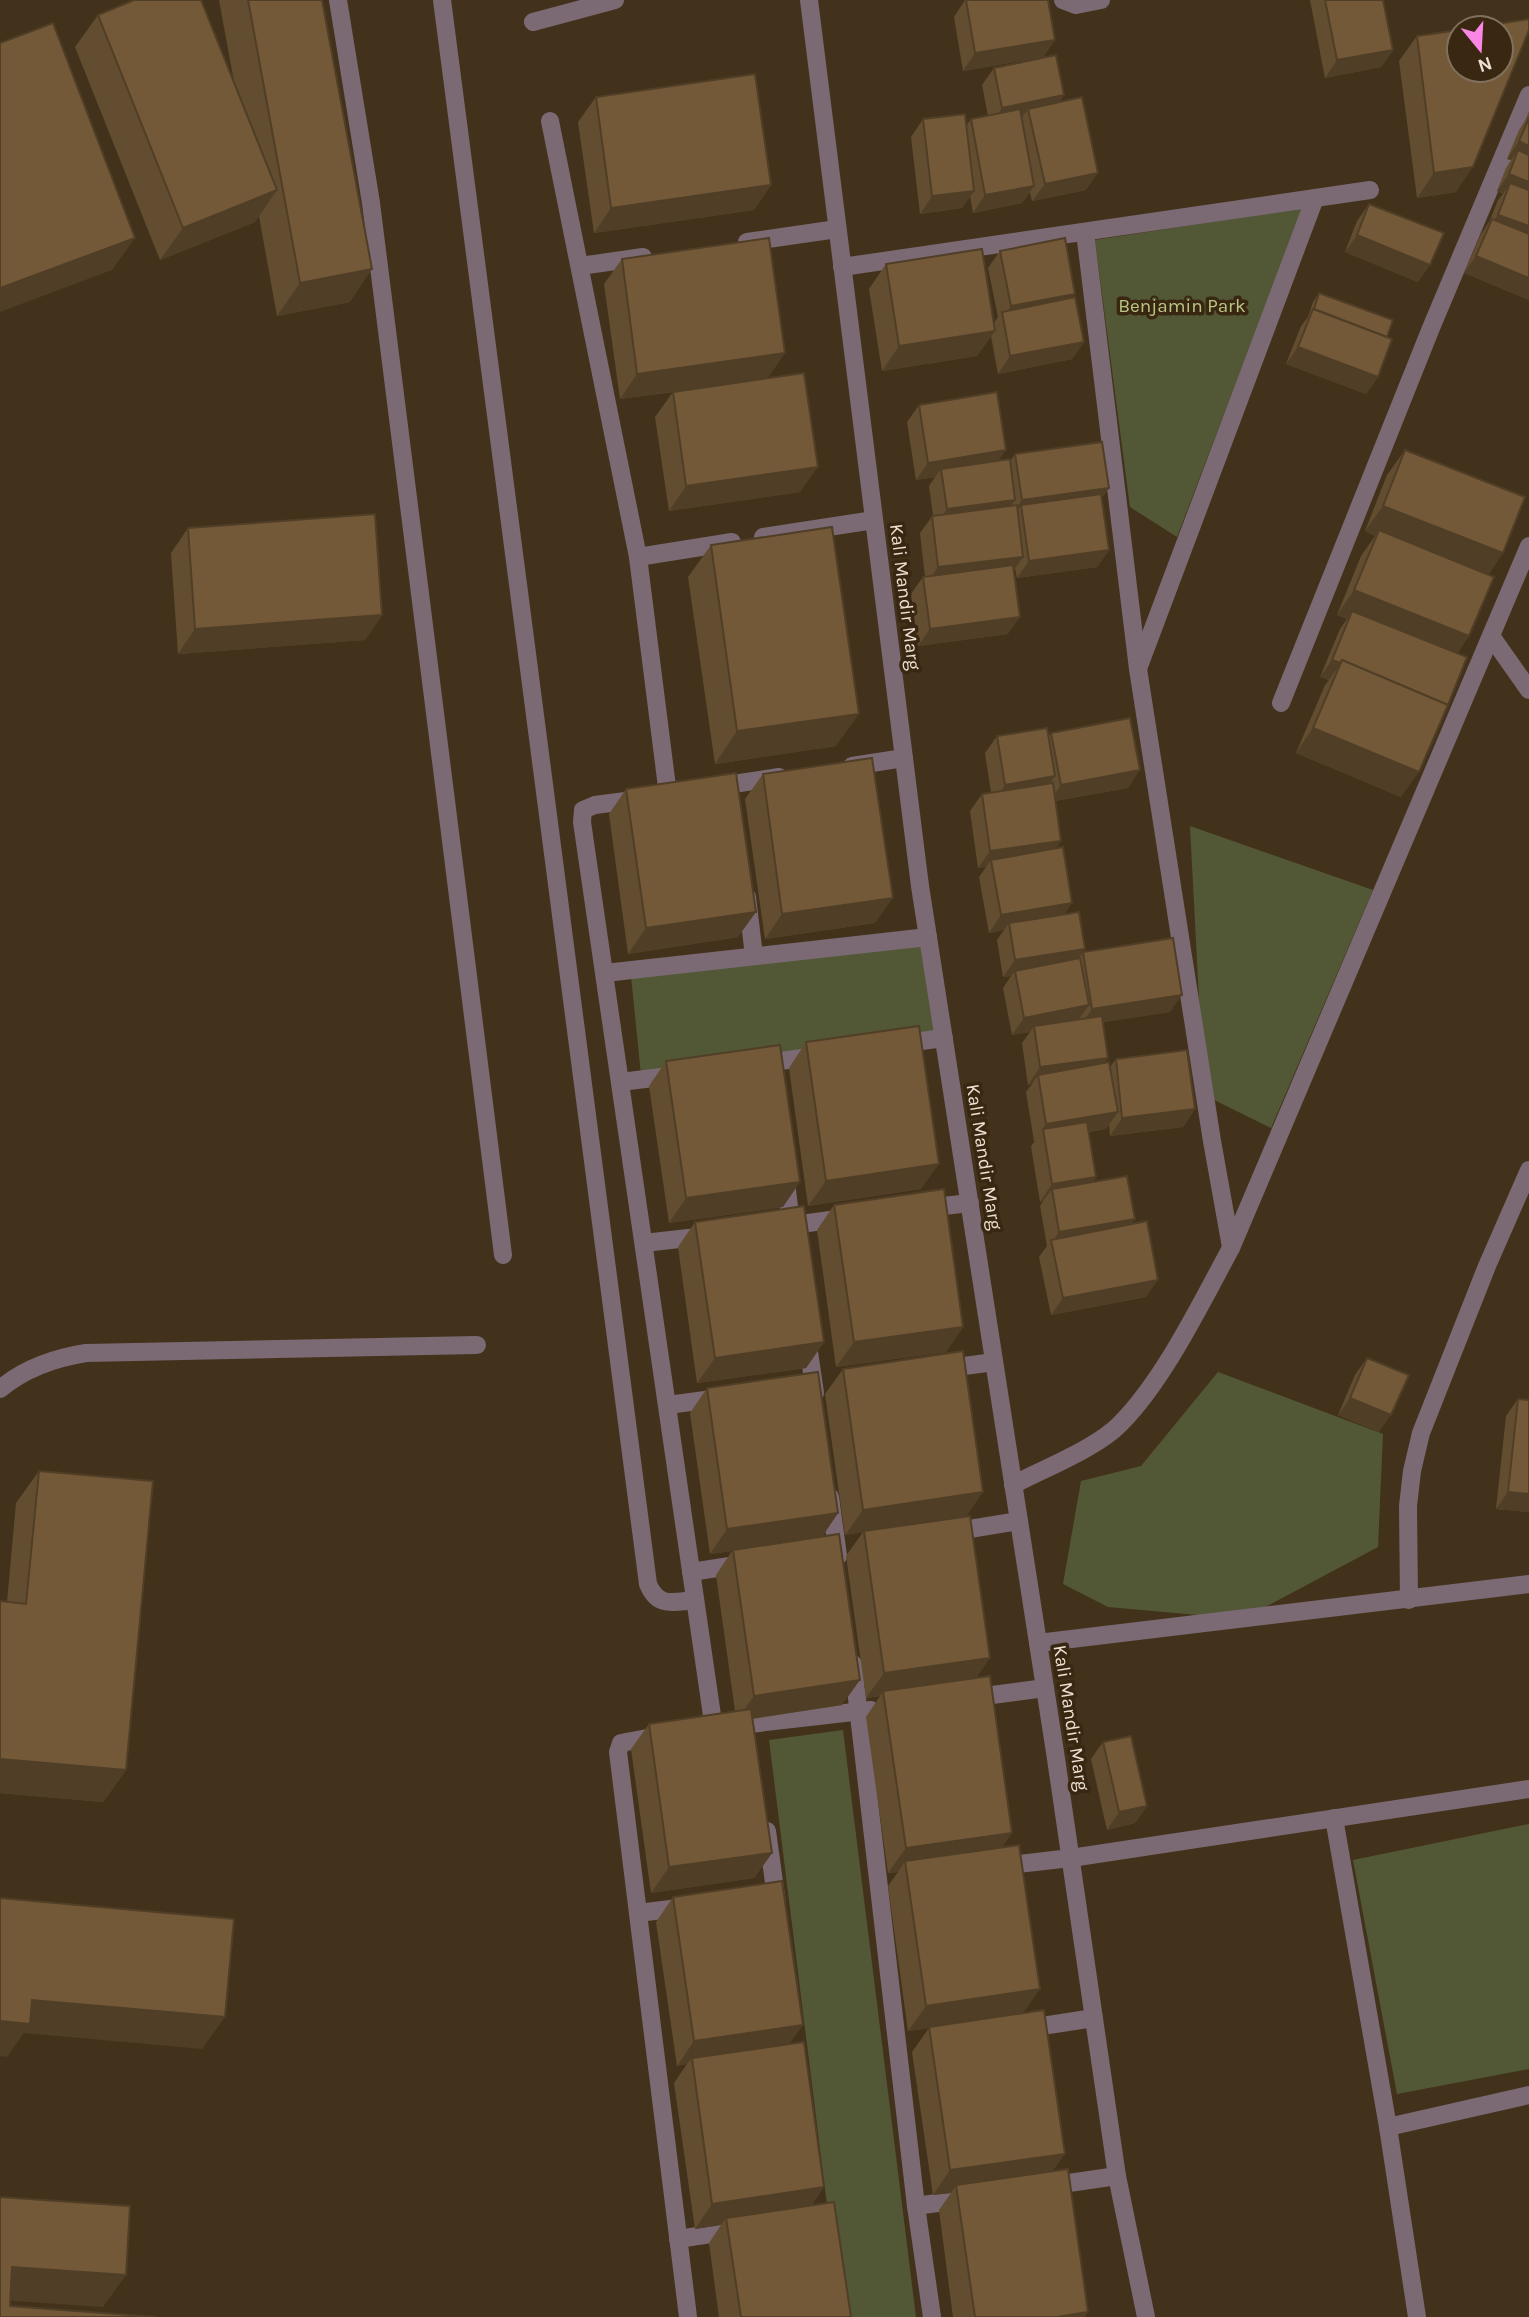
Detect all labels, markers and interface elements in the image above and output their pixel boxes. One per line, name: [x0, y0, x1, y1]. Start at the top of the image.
north arrow: [1445, 14, 1515, 84]
text: N: [1475, 52, 1495, 77]
park label: Benjamin Park: [1118, 295, 1246, 317]
street label: Kali Mandir Marg: [885, 522, 925, 672]
street label: Kali Mandir Marg: [962, 1082, 1006, 1232]
street label: Kali Mandir Marg: [1049, 1643, 1093, 1793]

